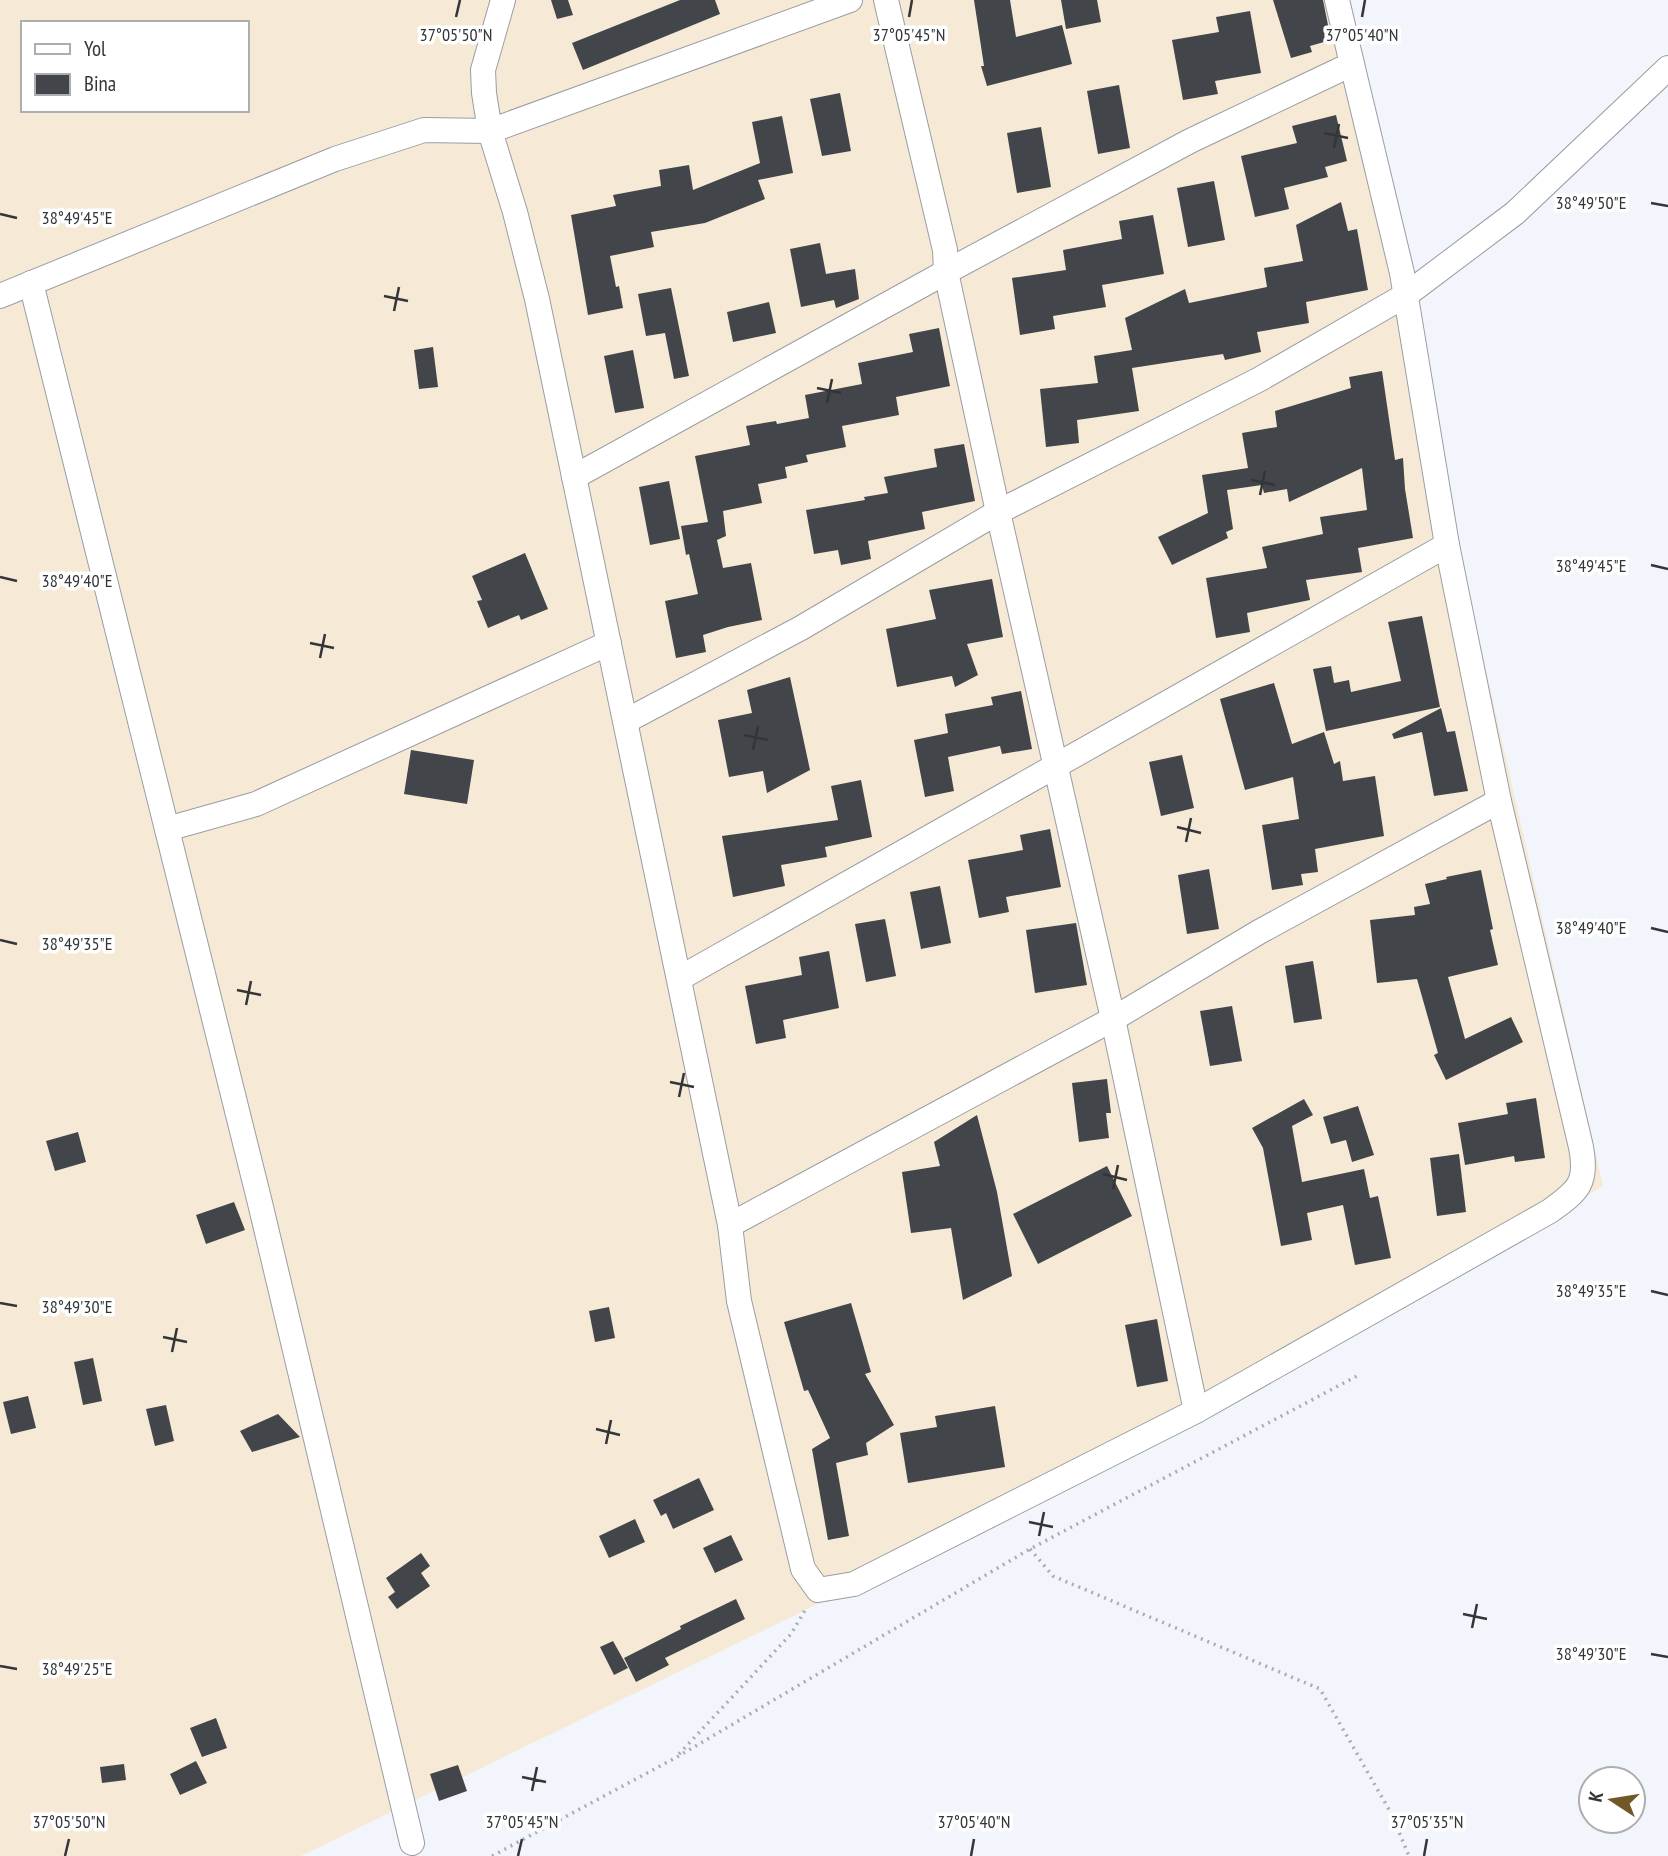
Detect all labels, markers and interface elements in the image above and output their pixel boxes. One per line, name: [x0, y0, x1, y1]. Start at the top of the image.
legend: [21, 21, 248, 112]
text: 37°05'50"N: [420, 23, 492, 46]
text: 37°05'45"N: [873, 23, 945, 46]
text: 37°05'40"N: [1326, 23, 1398, 46]
text: Yol: [84, 35, 106, 62]
text: Bina: [84, 70, 116, 97]
text: 38°49'50"E: [1556, 191, 1626, 214]
text: 38°49'45"E: [42, 206, 112, 229]
text: 38°49'45"E: [1556, 554, 1626, 577]
text: 38°49'40"E: [42, 569, 112, 592]
text: 38°49'40"E: [1556, 916, 1626, 939]
text: 38°49'35"E: [42, 932, 112, 955]
text: 38°49'35"E: [1556, 1279, 1626, 1302]
text: 38°49'30"E: [42, 1295, 112, 1318]
text: 38°49'30"E: [1556, 1642, 1626, 1665]
text: 38°49'25"E: [42, 1657, 112, 1680]
north arrow: [1577, 1765, 1647, 1835]
text: K: [1583, 1789, 1608, 1804]
text: 37°05'50"N: [33, 1810, 105, 1833]
text: 37°05'45"N: [486, 1810, 558, 1833]
text: 37°05'40"N: [938, 1810, 1010, 1833]
text: 37°05'35"N: [1391, 1810, 1463, 1833]

